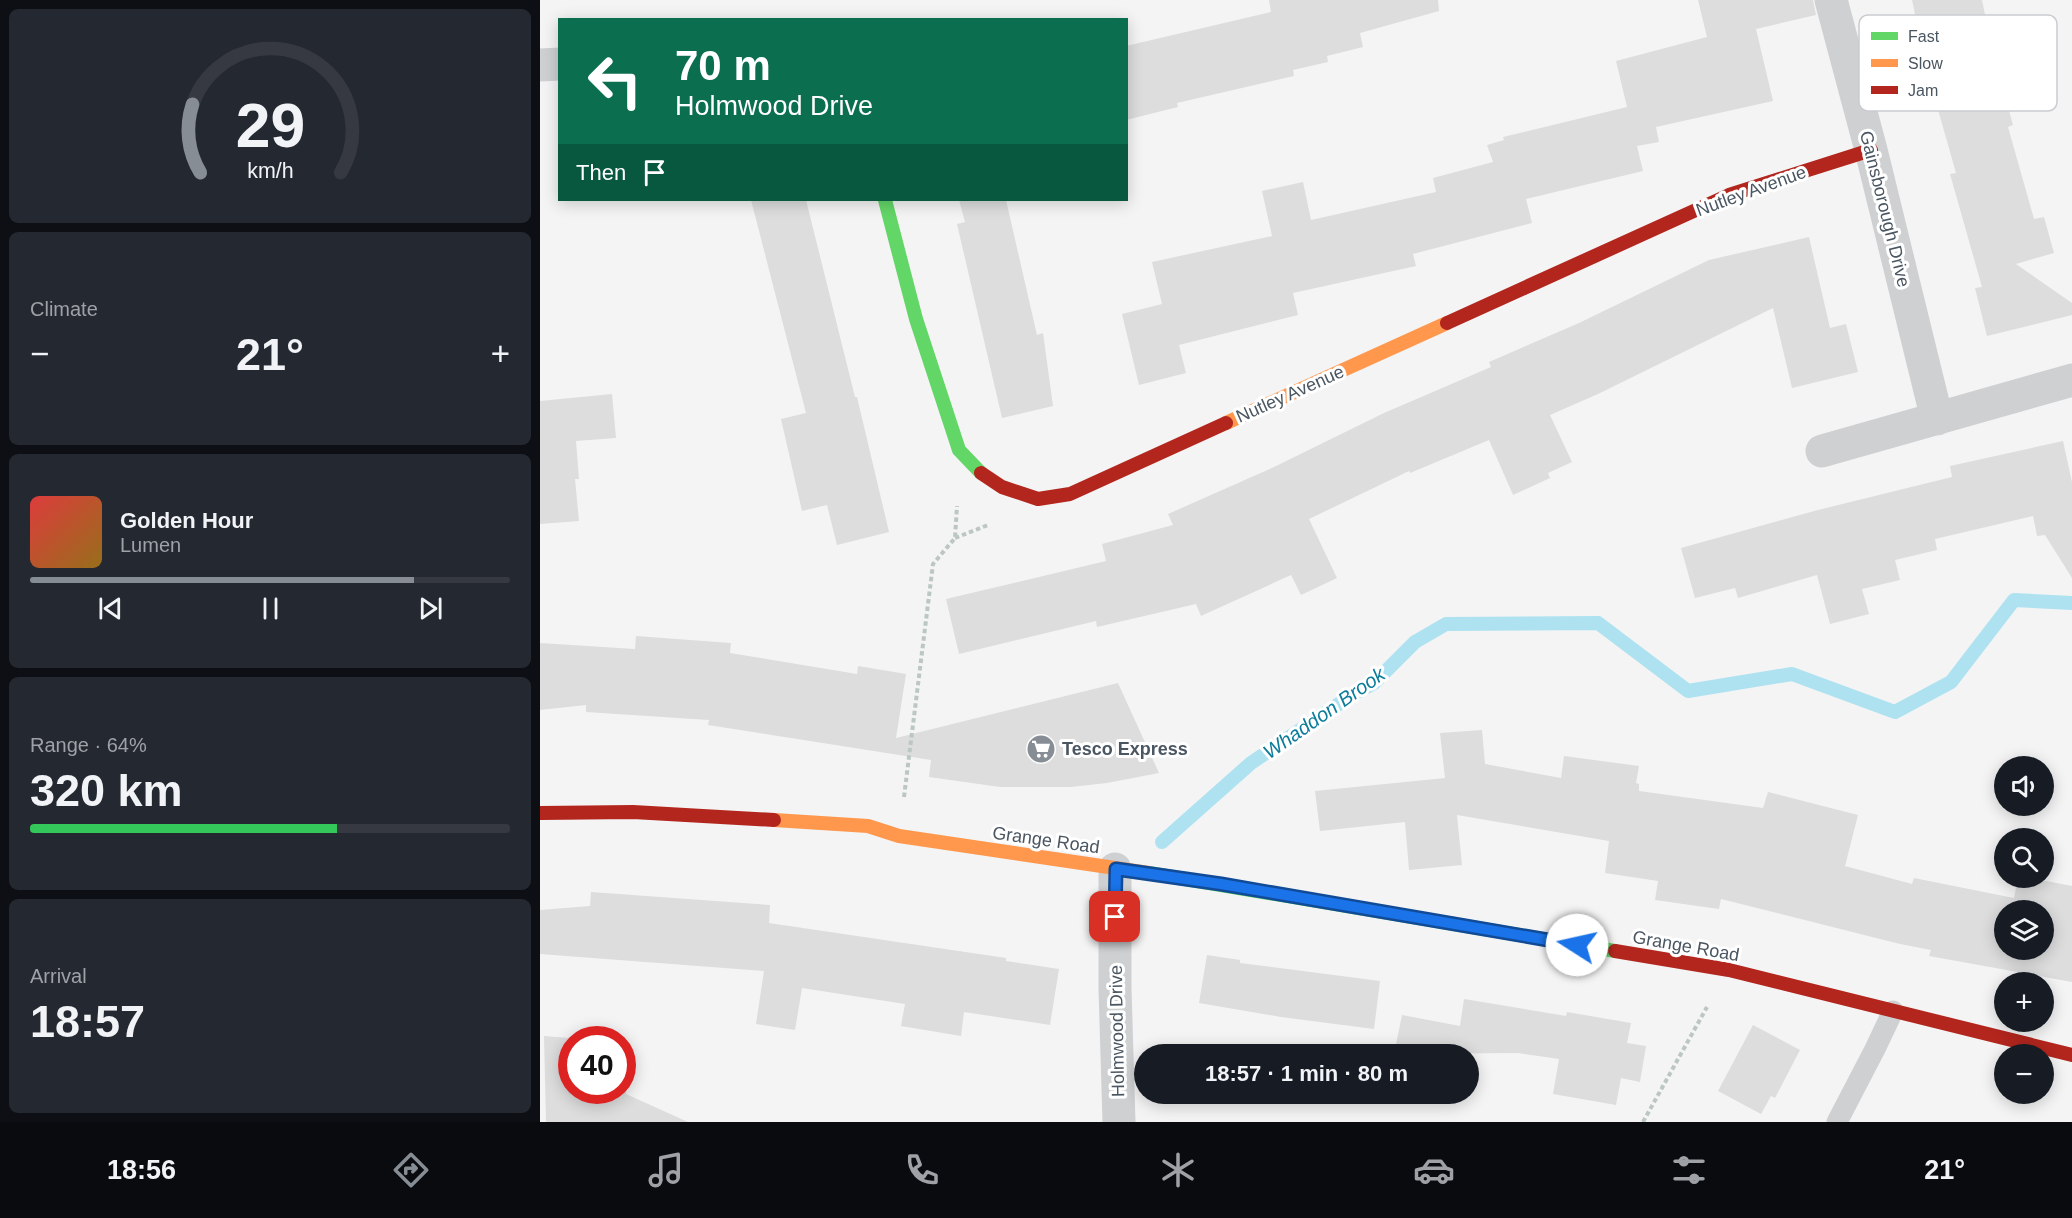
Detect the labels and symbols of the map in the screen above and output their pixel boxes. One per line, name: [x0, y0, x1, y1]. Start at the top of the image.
legend: [1859, 15, 2057, 111]
text: Fast: [1908, 28, 1940, 45]
text: Slow: [1908, 55, 1943, 72]
text: Jam: [1908, 82, 1938, 99]
street label: Gainsborough Drive: [1856, 129, 1914, 289]
street label: Nutley Avenue: [1693, 162, 1809, 220]
street label: Nutley Avenue: [1233, 361, 1347, 427]
water label: Whaddon Brook: [1259, 662, 1390, 763]
supermarket icon: Tesco Express: [1025, 733, 1057, 765]
place label: Tesco Express: [1062, 739, 1188, 759]
street label: Grange Road: [991, 823, 1101, 857]
pin: [1089, 891, 1140, 942]
position arrow: [1545, 913, 1609, 977]
street label: Grange Road: [1631, 927, 1741, 965]
street label: Holmwood Drive: [1106, 965, 1128, 1097]
speed limit sign: 40: [558, 1026, 636, 1104]

